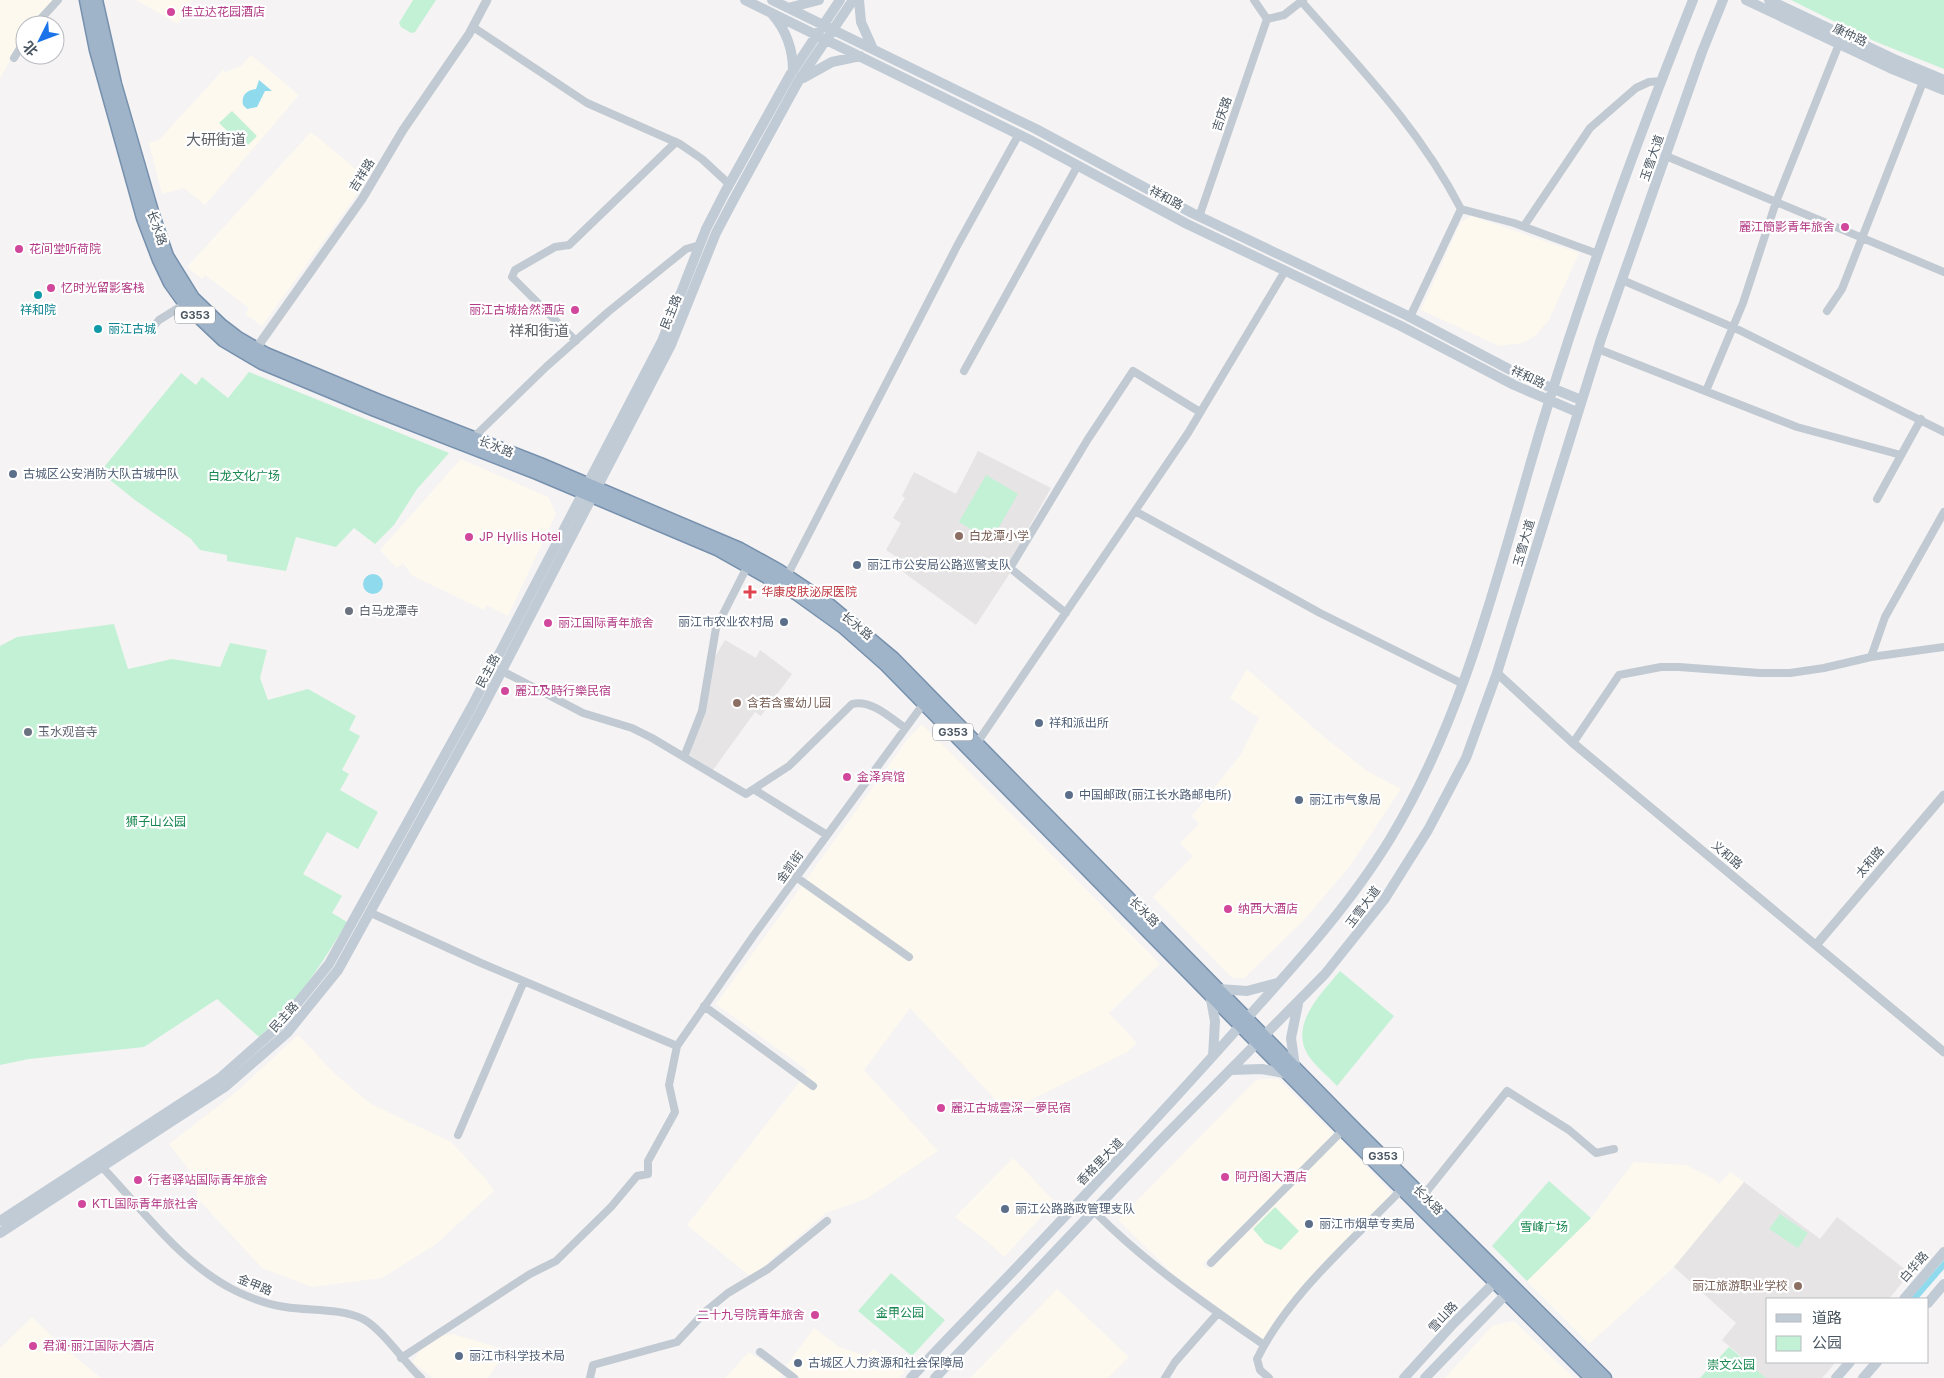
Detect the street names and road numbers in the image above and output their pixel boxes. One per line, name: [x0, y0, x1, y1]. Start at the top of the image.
street label: 康仲路: [1831, 20, 1870, 49]
street label: 吉庆路: [1209, 94, 1234, 133]
street label: 玉雪大道: [1637, 133, 1666, 183]
street label: 吉祥路: [346, 155, 377, 194]
street label: 祥和路: [1147, 182, 1186, 213]
street label: 长水路: [145, 208, 170, 247]
street label: 民主路: [657, 292, 684, 331]
road number: G353: [175, 306, 215, 324]
street label: 祥和路: [1509, 362, 1548, 391]
street label: 长水路: [477, 433, 516, 460]
street label: 玉雪大道: [1510, 518, 1537, 568]
street label: 长水路: [839, 608, 876, 643]
street label: 民主路: [472, 651, 503, 690]
road number: G353: [933, 724, 973, 740]
street label: 义和路: [1709, 837, 1746, 872]
street label: 太和路: [1852, 843, 1887, 880]
street label: 金凯街: [773, 848, 806, 886]
street label: 玉雪大道: [1342, 883, 1383, 930]
street label: 长水路: [1126, 894, 1162, 930]
street label: 民主路: [266, 998, 301, 1035]
street label: 香格里大道: [1073, 1135, 1126, 1188]
road number: G353: [1363, 1148, 1403, 1164]
street label: 长水路: [1410, 1182, 1446, 1218]
street label: 白华路: [1896, 1248, 1931, 1285]
street label: 金甲路: [236, 1271, 275, 1298]
street label: 雪山路: [1425, 1298, 1460, 1335]

